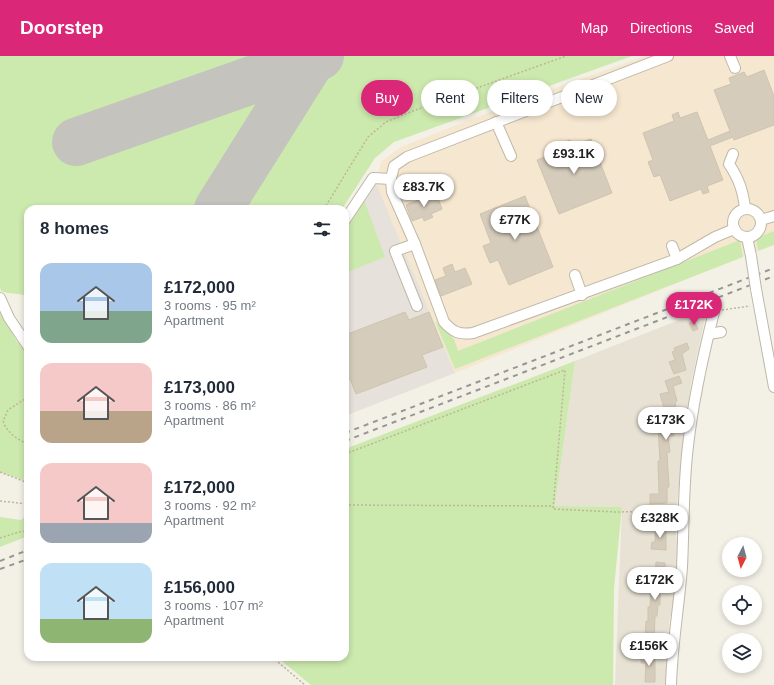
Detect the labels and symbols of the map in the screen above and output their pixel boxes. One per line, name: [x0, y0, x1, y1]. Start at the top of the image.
pin: £93.1K: [541, 141, 607, 175]
pin: £83.7K: [391, 174, 457, 208]
pin: £77K: [491, 207, 539, 241]
pin: £172K: [666, 292, 722, 326]
pin: £173K: [638, 407, 694, 441]
pin: £328K: [632, 505, 688, 539]
north arrow: [722, 537, 762, 577]
pin: £172K: [627, 567, 683, 601]
pin: £156K: [621, 633, 677, 667]

